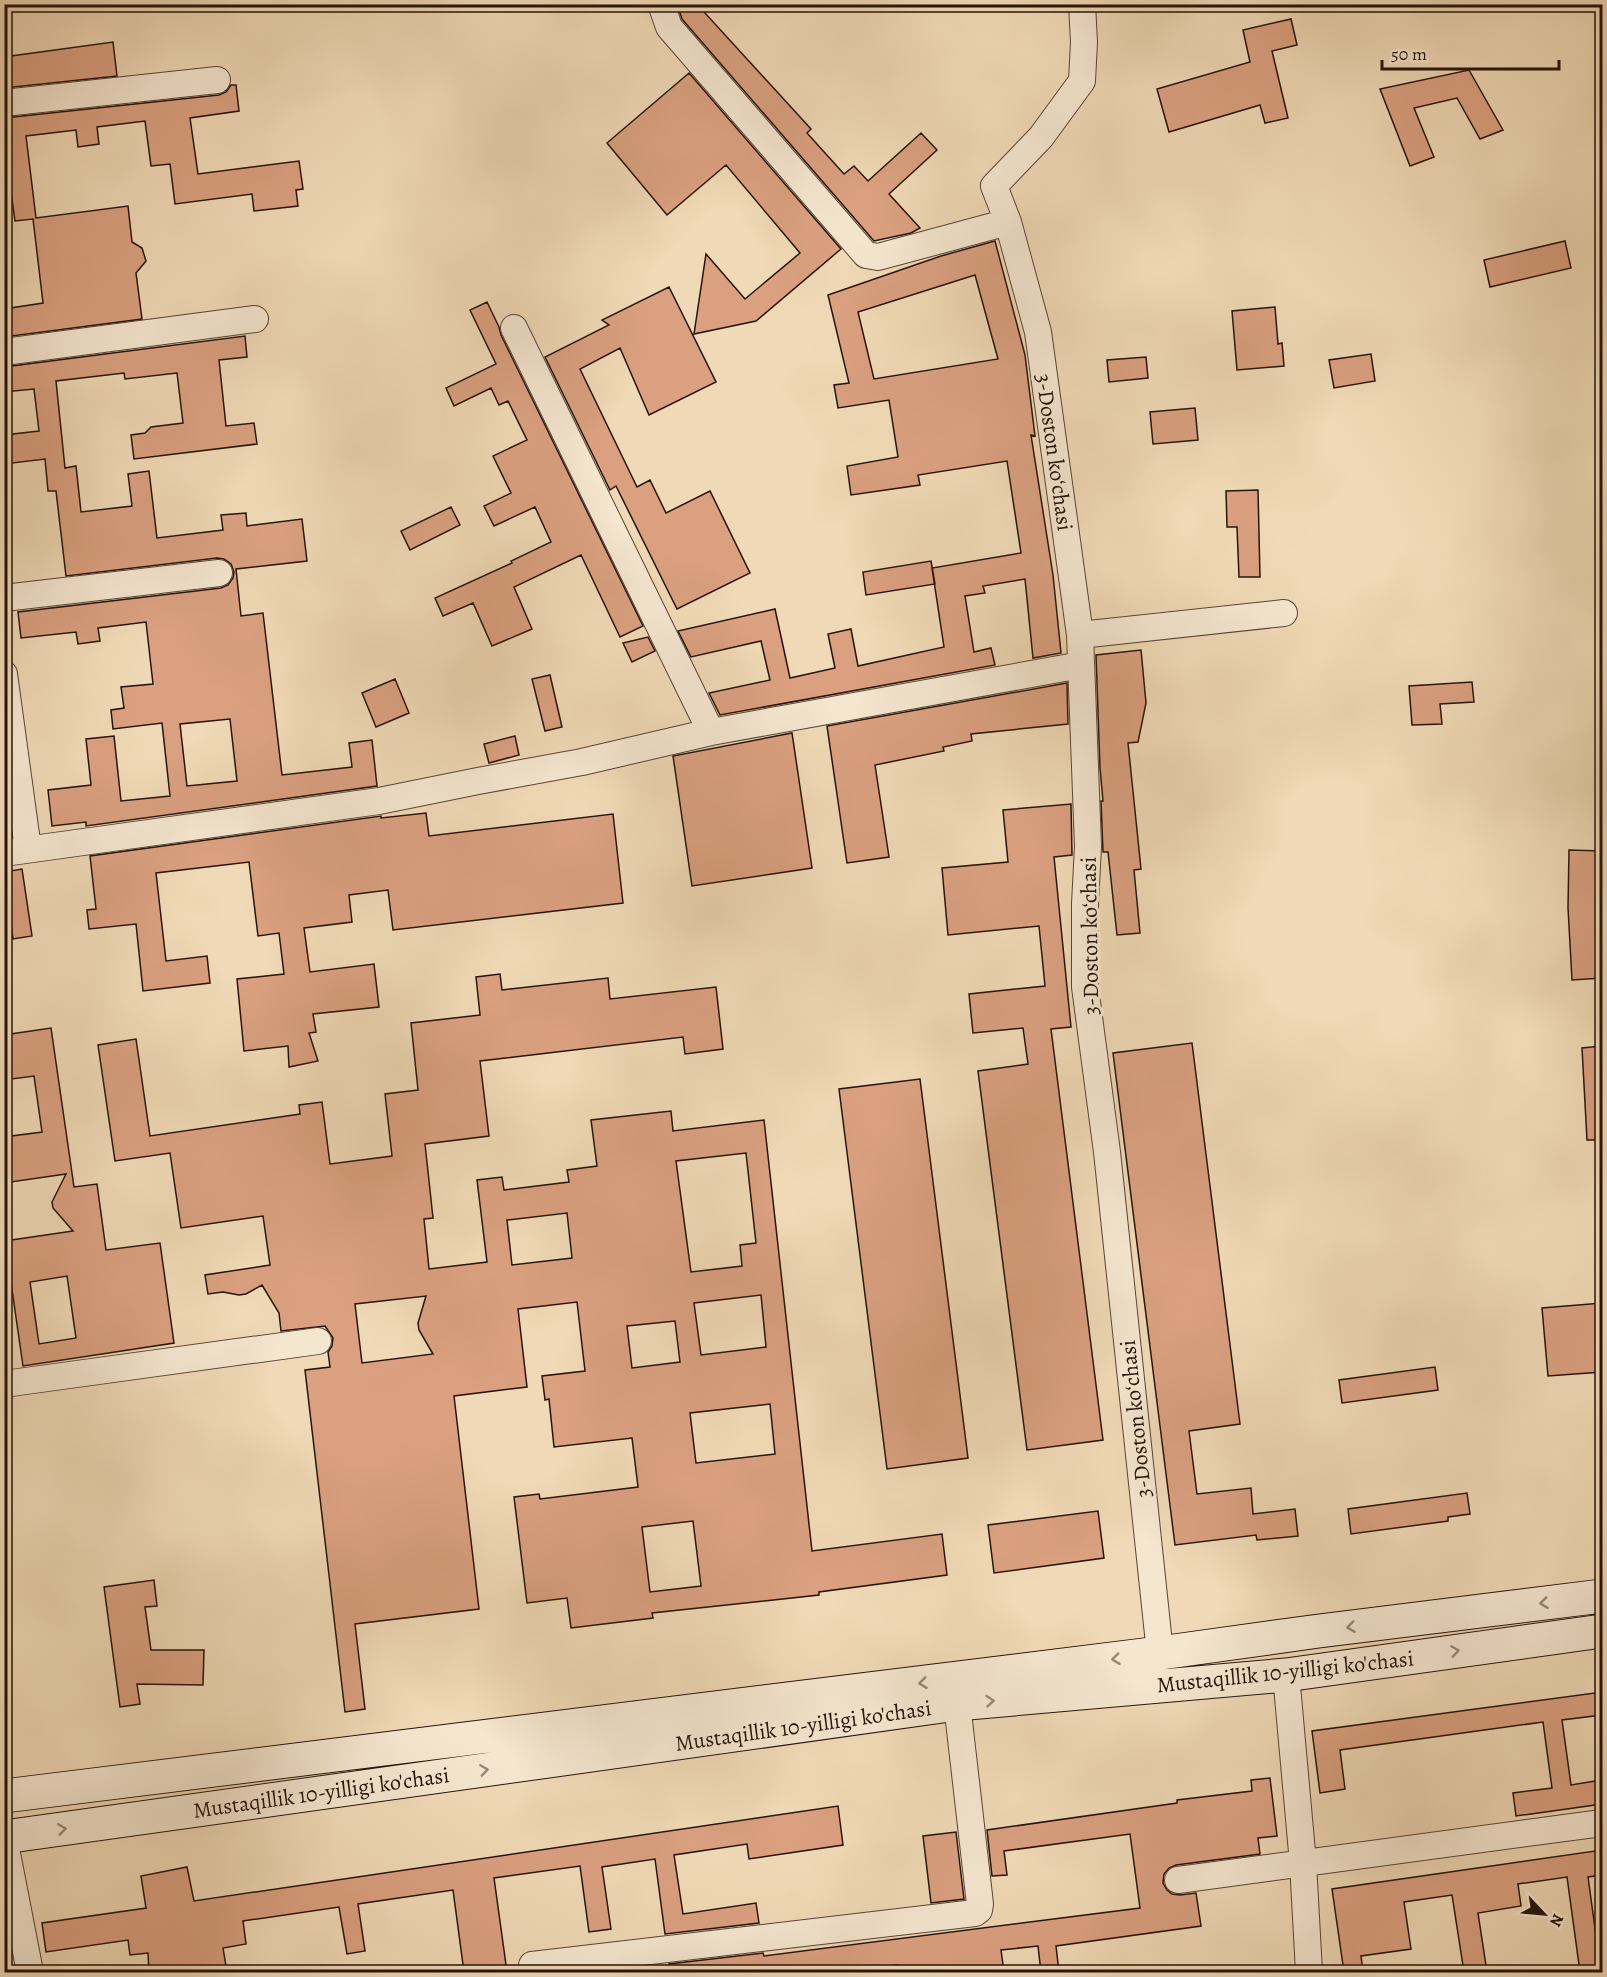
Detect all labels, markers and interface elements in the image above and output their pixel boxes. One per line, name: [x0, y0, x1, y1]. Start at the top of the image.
scale bar: [1382, 33, 1559, 71]
text: 50 m: [1391, 42, 1427, 66]
street label: 3-Doston koʻchasi: [1028, 372, 1080, 533]
street label: 3-Doston koʻchasi: [1074, 857, 1106, 1015]
street label: 3-Doston koʻchasi: [1113, 1339, 1159, 1499]
one-way arrow: [1540, 1596, 1549, 1609]
one-way arrow: [1346, 1620, 1356, 1633]
street label: Mustaqillik 10-yilligi ko'chasi: [1155, 1644, 1415, 1700]
one-way arrow: [1450, 1645, 1459, 1658]
one-way arrow: [1112, 1652, 1121, 1664]
one-way arrow: [918, 1676, 927, 1688]
street label: Mustaqillik 10-yilligi ko'chasi: [673, 1693, 933, 1759]
one-way arrow: [985, 1695, 994, 1708]
street label: Mustaqillik 10-yilligi ko'chasi: [191, 1760, 451, 1826]
one-way arrow: [480, 1764, 489, 1776]
one-way arrow: [58, 1823, 67, 1835]
north arrow: [1514, 1884, 1574, 1944]
text: N: [1544, 1910, 1569, 1931]

